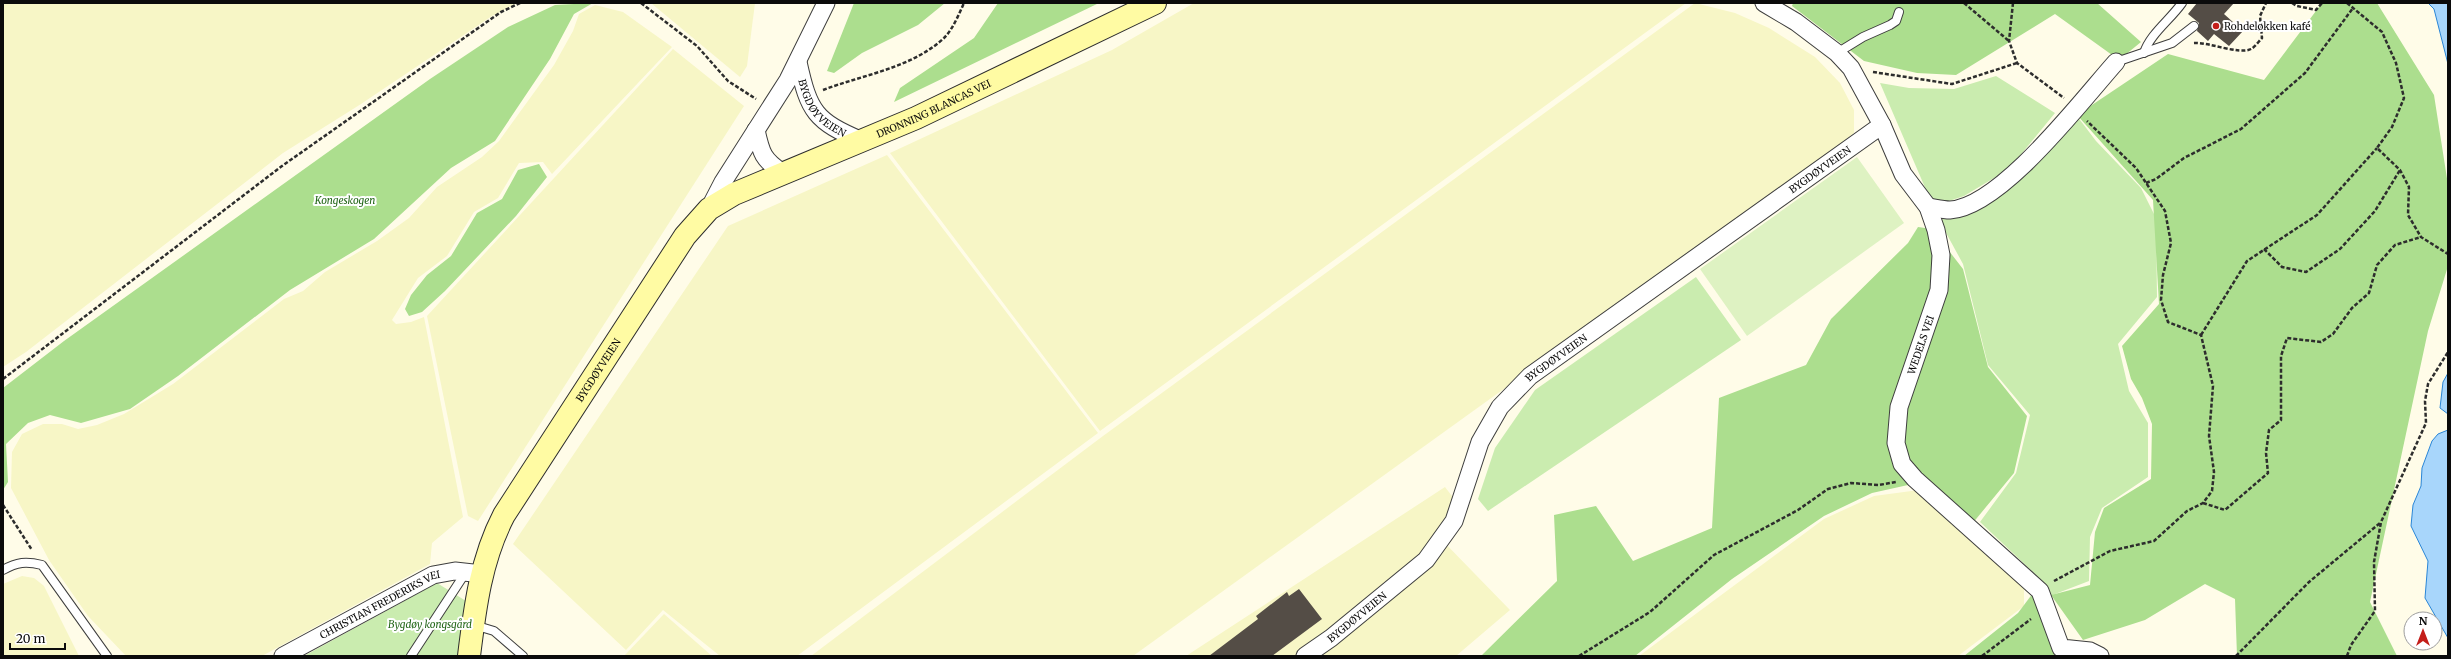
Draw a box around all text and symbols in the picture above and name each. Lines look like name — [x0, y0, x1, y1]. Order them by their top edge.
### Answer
place label: Rohdeløkken kafé — [2224, 20, 2311, 33]
marker: Rohdeløkken kafé — [2211, 21, 2221, 31]
street label: DRONNING BLANCAS VEI — [874, 76, 993, 140]
street label: BYGDØYVEIEN — [796, 77, 849, 140]
street label: BYGDØYVEIEN — [1786, 143, 1853, 196]
park label: Kongeskogen — [314, 194, 375, 207]
street label: WEDELS VEI — [1905, 314, 1937, 377]
street label: BYGDØYVEIEN — [1522, 331, 1590, 384]
street label: BYGDØYVEIEN — [573, 336, 624, 404]
street label: CHRISTIAN FREDERIKS VEI — [317, 567, 441, 642]
street label: BYGDØYVEIEN — [1324, 588, 1389, 645]
north arrow — [2403, 611, 2443, 651]
text: N — [2419, 614, 2428, 628]
park label: Bygdøy kongsgård — [388, 618, 472, 631]
scale bar — [10, 625, 65, 651]
text: 20 m — [16, 631, 45, 646]

